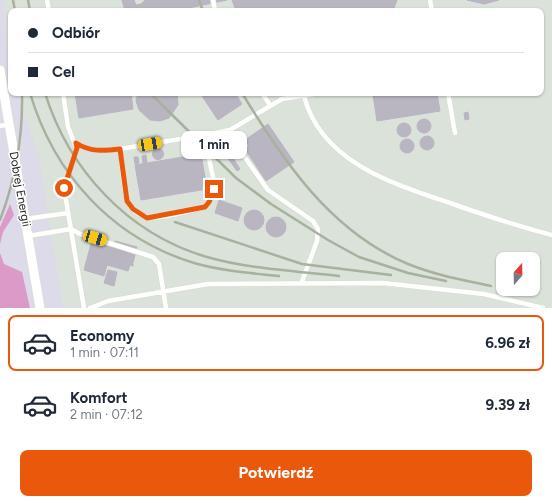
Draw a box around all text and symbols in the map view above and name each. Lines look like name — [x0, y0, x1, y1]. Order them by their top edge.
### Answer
text: Odbiór — [52, 24, 100, 42]
text: Cel — [52, 63, 75, 81]
callout: 1 min — [181, 131, 247, 159]
car — [137, 136, 163, 152]
text: 1 min — [199, 137, 229, 152]
street label: Dobrej Energii — [7, 150, 33, 228]
route start — [55, 179, 73, 197]
route end — [205, 180, 223, 198]
car — [82, 229, 108, 247]
north arrow — [496, 252, 540, 296]
map controls — [496, 252, 540, 296]
icon: car — [22, 325, 58, 361]
text: Economy — [70, 327, 135, 345]
text: 6.96 zł — [485, 334, 530, 352]
text: 1 min · 07:11 — [70, 345, 139, 360]
icon: car — [22, 387, 58, 423]
text: Komfort — [70, 389, 127, 407]
text: 9.39 zł — [486, 396, 530, 414]
text: 2 min · 07:12 — [70, 407, 143, 422]
button: Potwierdź — [20, 450, 532, 496]

